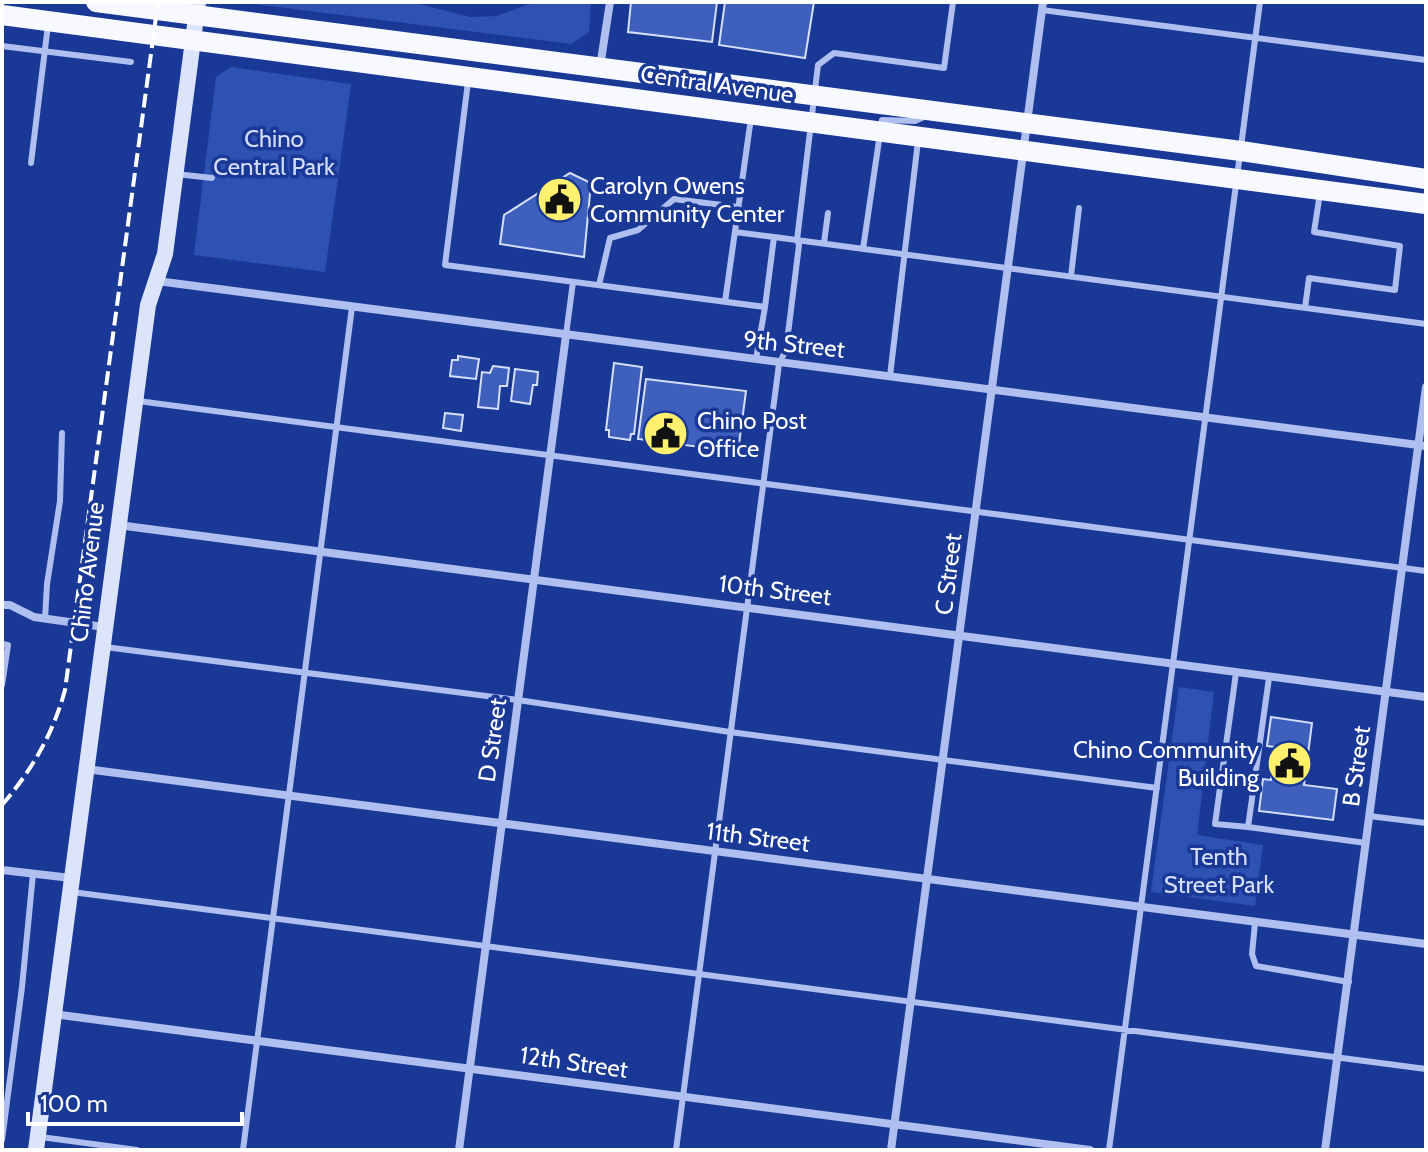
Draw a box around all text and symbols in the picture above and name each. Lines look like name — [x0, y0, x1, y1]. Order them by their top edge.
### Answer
street label: Central Avenue — [639, 59, 795, 109]
park label: Chino Central Park — [213, 124, 335, 181]
place label: Carolyn Owens Community Center — [590, 171, 785, 228]
public building icon: Carolyn Owens Community Center — [535, 175, 583, 223]
street label: 9th Street — [742, 324, 846, 364]
place label: Chino Post Office — [697, 406, 807, 463]
public building icon: Chino Post Office — [642, 410, 690, 458]
street label: Chino Avenue — [64, 500, 110, 644]
street label: C Street — [929, 532, 967, 616]
street label: 10th Street — [717, 569, 833, 611]
street label: D Street — [472, 696, 512, 784]
street label: B Street — [1336, 724, 1376, 808]
place label: Chino Community Building — [1073, 735, 1260, 792]
public building icon: Chino Community Building — [1266, 739, 1314, 787]
street label: 11th Street — [705, 816, 811, 858]
park label: Tenth Street Park — [1164, 842, 1274, 899]
street label: 12th Street — [518, 1040, 630, 1084]
scale bar — [28, 1076, 242, 1126]
text: 100 m — [40, 1089, 108, 1118]

